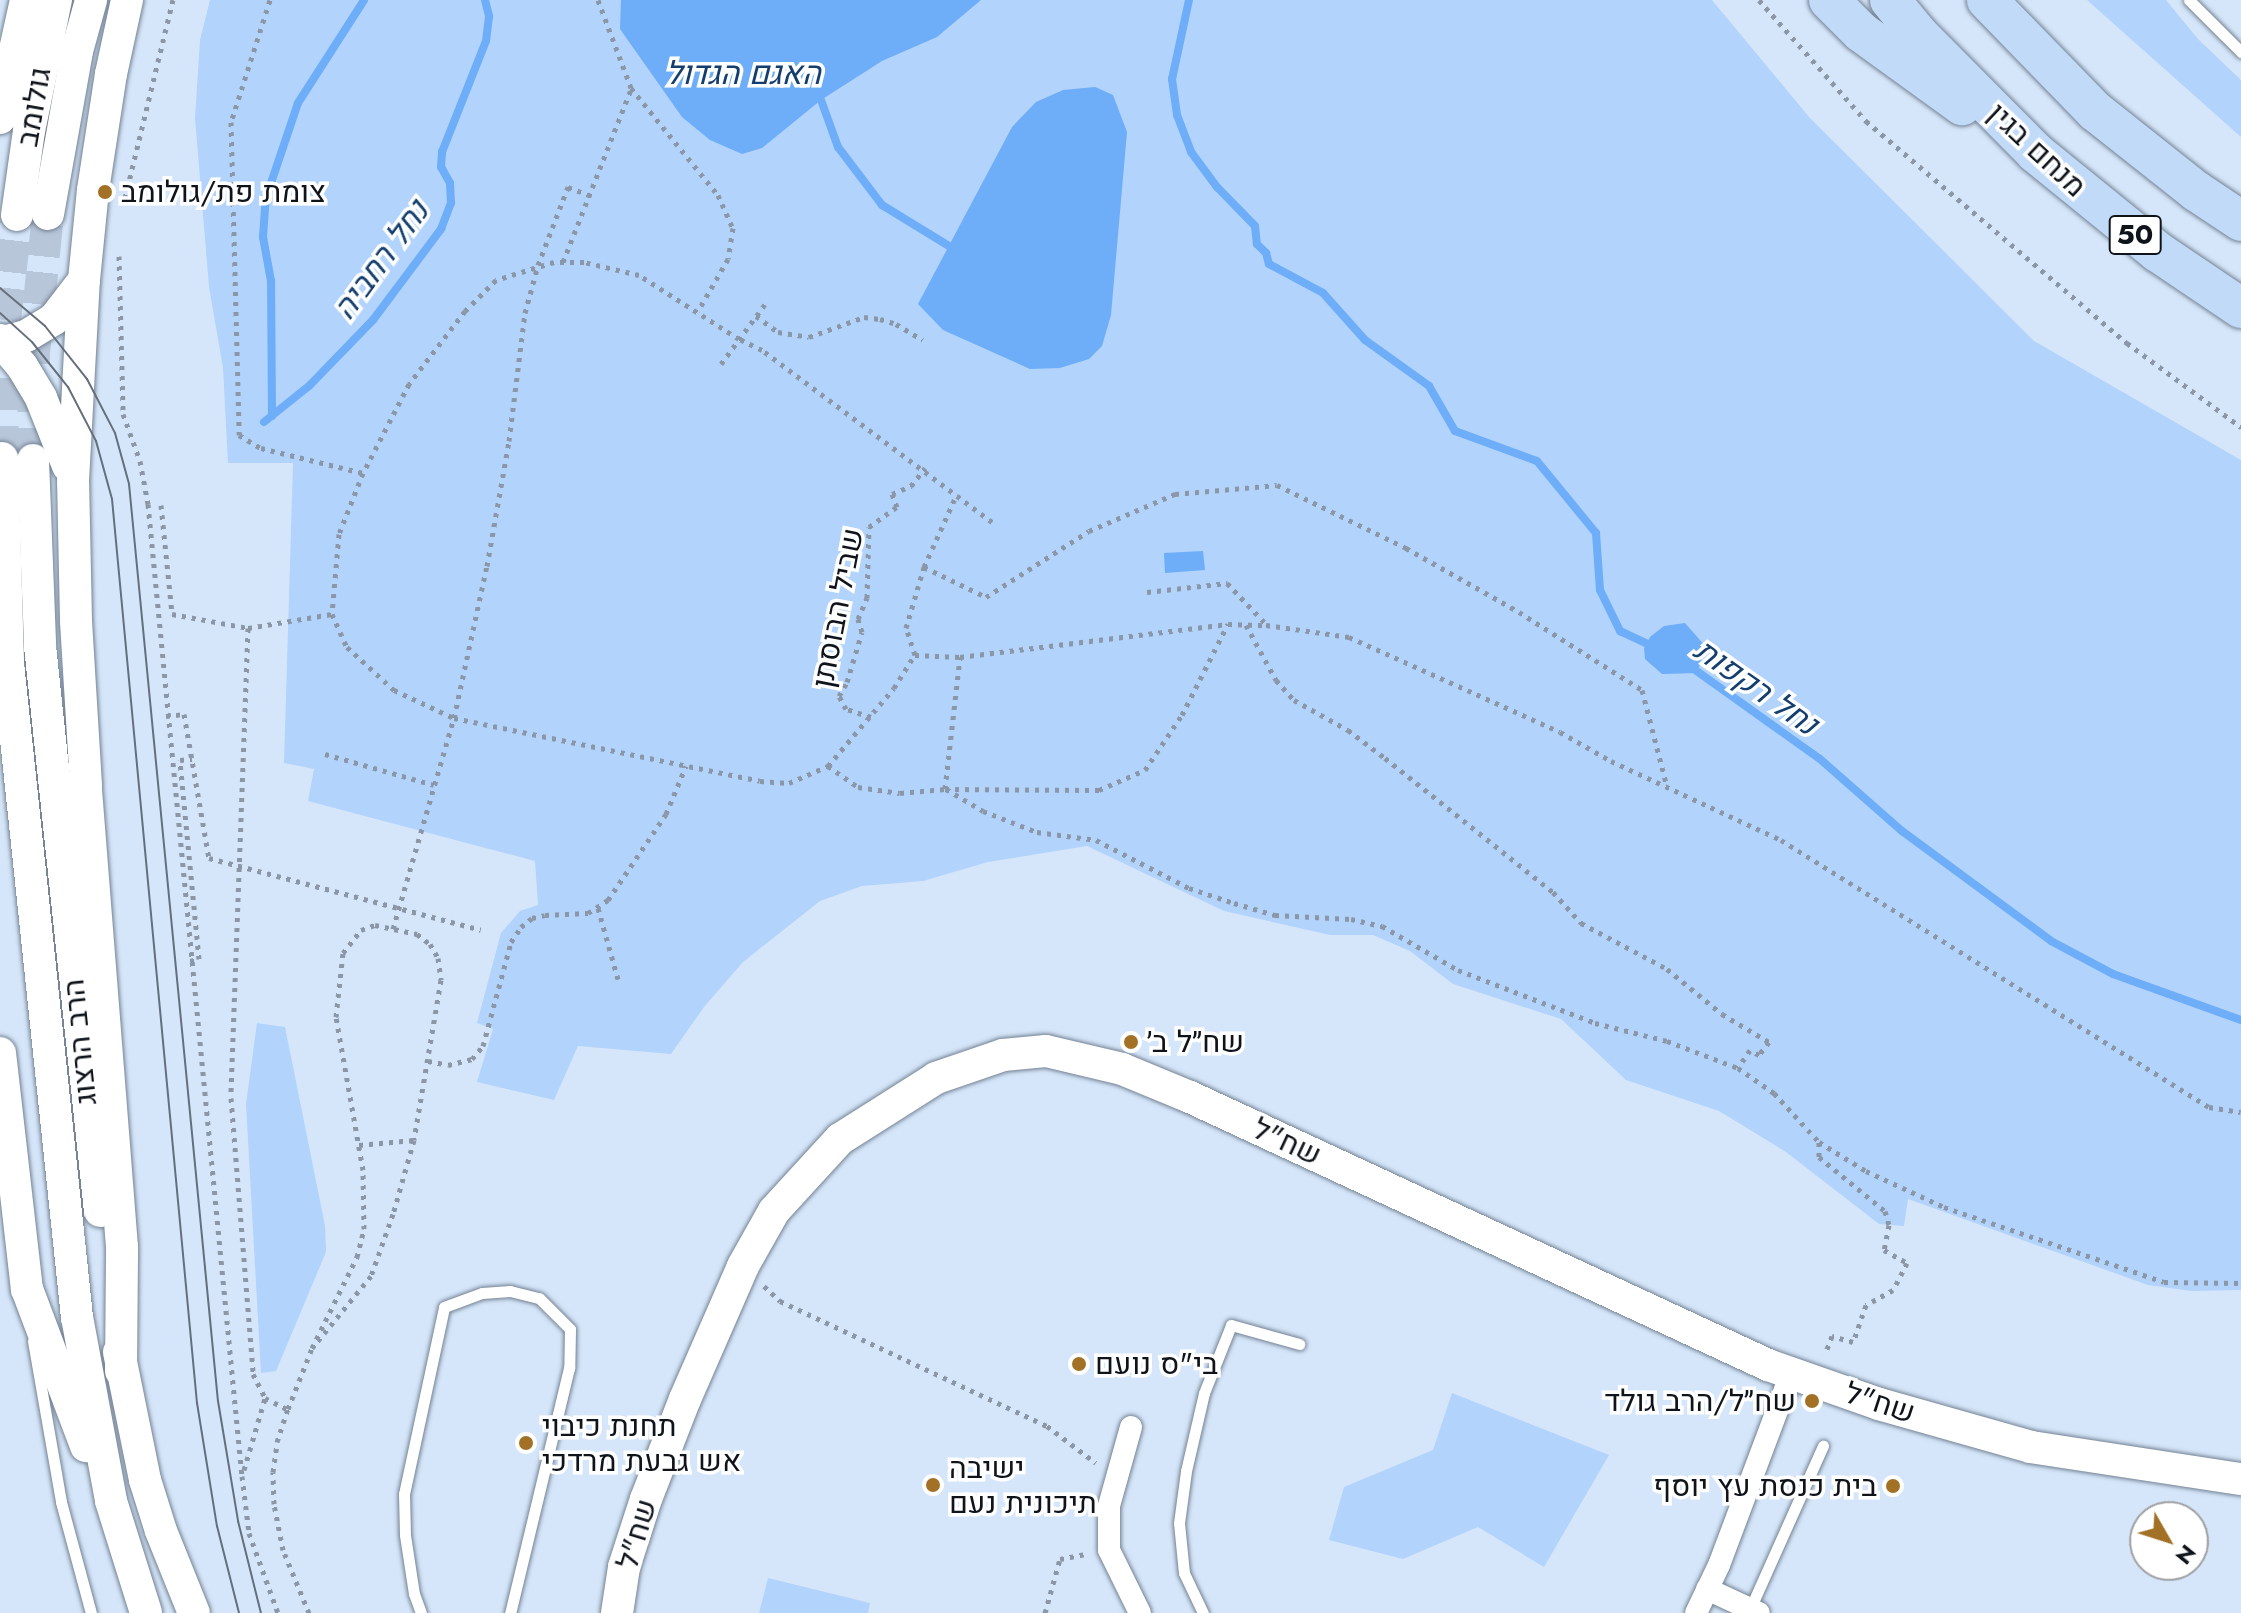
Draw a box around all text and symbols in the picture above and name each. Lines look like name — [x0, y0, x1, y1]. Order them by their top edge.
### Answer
water label: האגם הגדול — [665, 54, 821, 92]
street label: גולומב — [9, 65, 59, 149]
street label: מנחם בגין — [1980, 95, 2094, 205]
place label: צומת פת/גולומב — [121, 174, 326, 210]
marker: צומת פת/גולומב — [96, 183, 114, 201]
water label: נחל רחביה — [325, 193, 437, 327]
road number: 50 — [2107, 211, 2163, 259]
street label: שביל הבוסתן — [805, 525, 871, 691]
water label: נחל רקפות — [1687, 631, 1825, 743]
street label: הרב הרצוג — [55, 977, 105, 1107]
place label: שח״ל ב׳ — [1147, 1024, 1244, 1060]
marker: שח״ל ב׳ — [1122, 1033, 1140, 1051]
street label: שח"ל — [1247, 1111, 1327, 1173]
place label: בי"ס נועם — [1095, 1346, 1218, 1382]
marker: בי"ס נועם — [1070, 1355, 1088, 1373]
street label: שח"ל — [1840, 1375, 1920, 1431]
place label: שח״ל/הרב גולד — [1605, 1383, 1796, 1419]
marker: שח״ל/הרב גולד — [1803, 1392, 1821, 1410]
place label: תחנת כיבוי אש גבעת מרדכי — [542, 1408, 741, 1478]
marker: תחנת כיבוי אש גבעת מרדכי — [517, 1434, 535, 1452]
place label: ישיבה תיכונית נעם — [949, 1450, 1097, 1520]
place label: בית כנסת עץ יוסף — [1653, 1468, 1877, 1504]
marker: ישיבה תיכונית נעם — [924, 1476, 942, 1494]
marker: בית כנסת עץ יוסף — [1884, 1477, 1902, 1495]
street label: שח"ל — [609, 1495, 665, 1573]
north arrow — [2129, 1501, 2209, 1581]
text: N — [2168, 1538, 2204, 1572]

